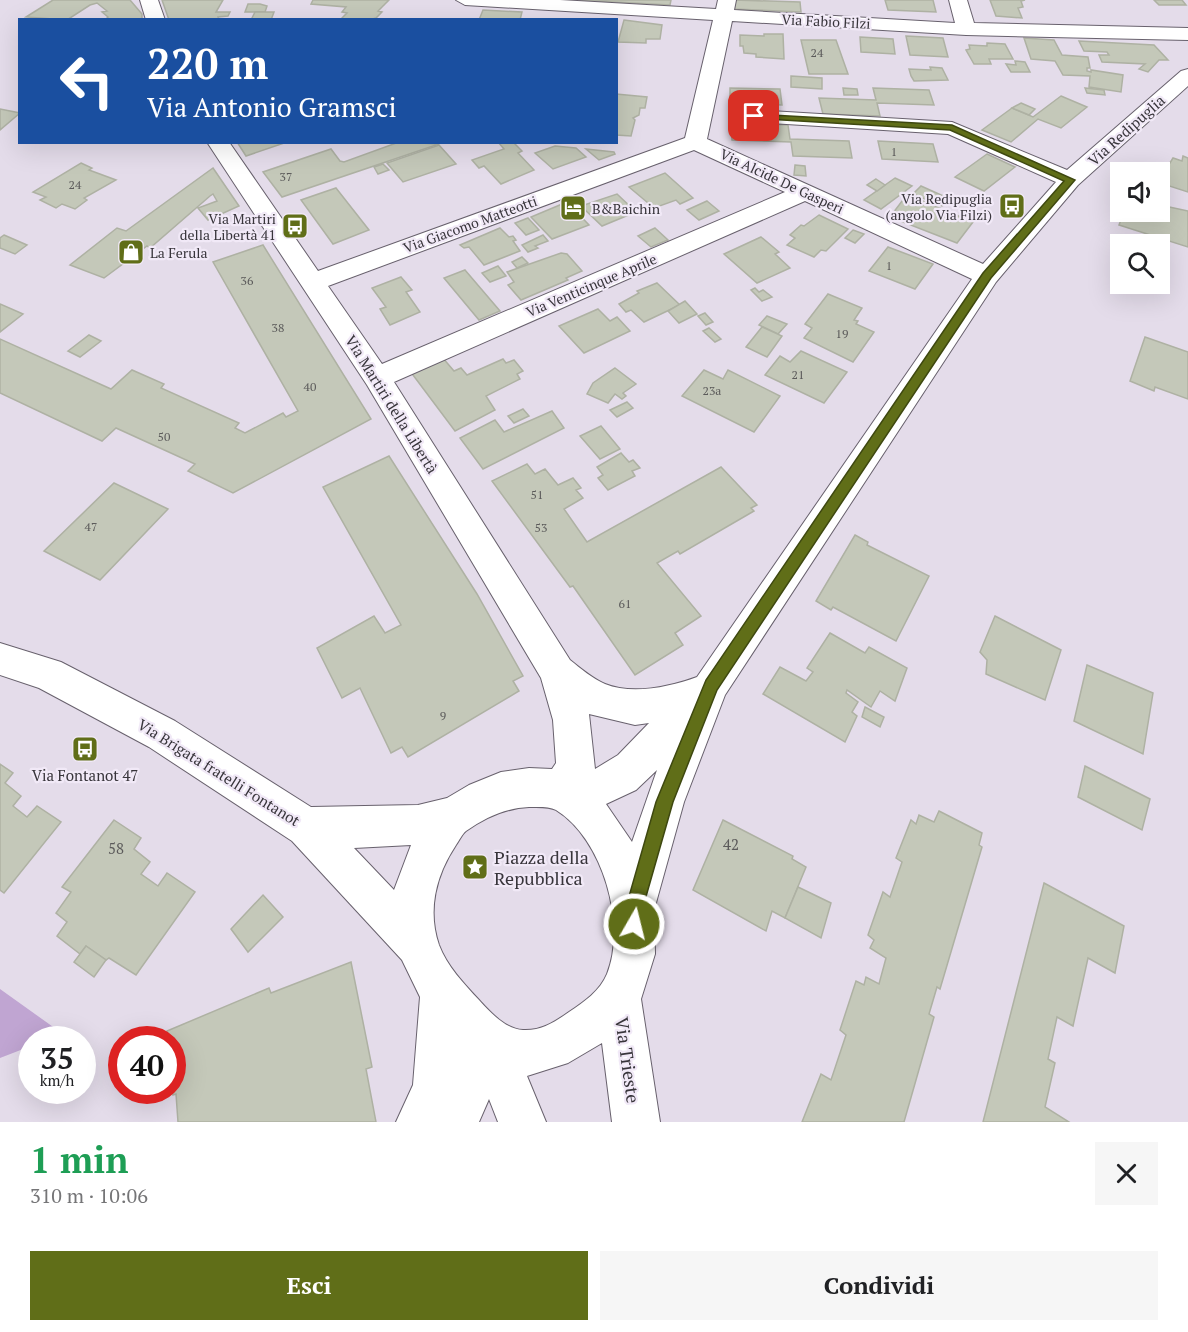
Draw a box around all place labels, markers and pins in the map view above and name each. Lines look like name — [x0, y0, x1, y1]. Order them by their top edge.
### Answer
pin — [728, 90, 779, 141]
place label: Via Redipuglia (angolo Via Filzi) — [886, 189, 992, 224]
bus stop icon: Via Redipuglia (angolo Via Filzi) — [997, 191, 1027, 221]
hotel icon: B&Baichin — [558, 193, 588, 223]
place label: B&Baichin — [592, 199, 661, 218]
place label: Via Martiri della Libertà 41 — [180, 209, 276, 244]
bus stop icon: Via Martiri della Libertà 41 — [280, 211, 310, 241]
shop icon: La Ferula — [116, 237, 146, 267]
place label: La Ferula — [150, 243, 208, 262]
bus stop icon: Via Fontanot 47 — [70, 734, 100, 764]
place label: Via Fontanot 47 — [32, 765, 138, 785]
place label: Piazza della Repubblica — [494, 845, 589, 890]
place icon: Piazza della Repubblica — [460, 852, 490, 882]

